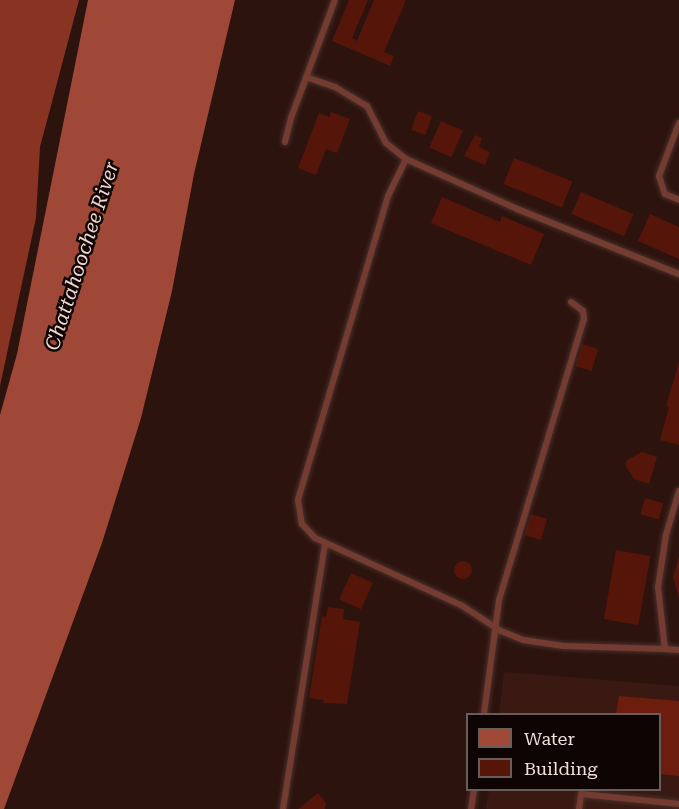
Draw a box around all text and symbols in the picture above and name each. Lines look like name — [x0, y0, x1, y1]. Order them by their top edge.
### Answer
water label: Chattahoochee River — [40, 159, 124, 353]
legend — [466, 713, 661, 791]
text: Water — [524, 728, 575, 749]
text: Building — [524, 758, 598, 779]

